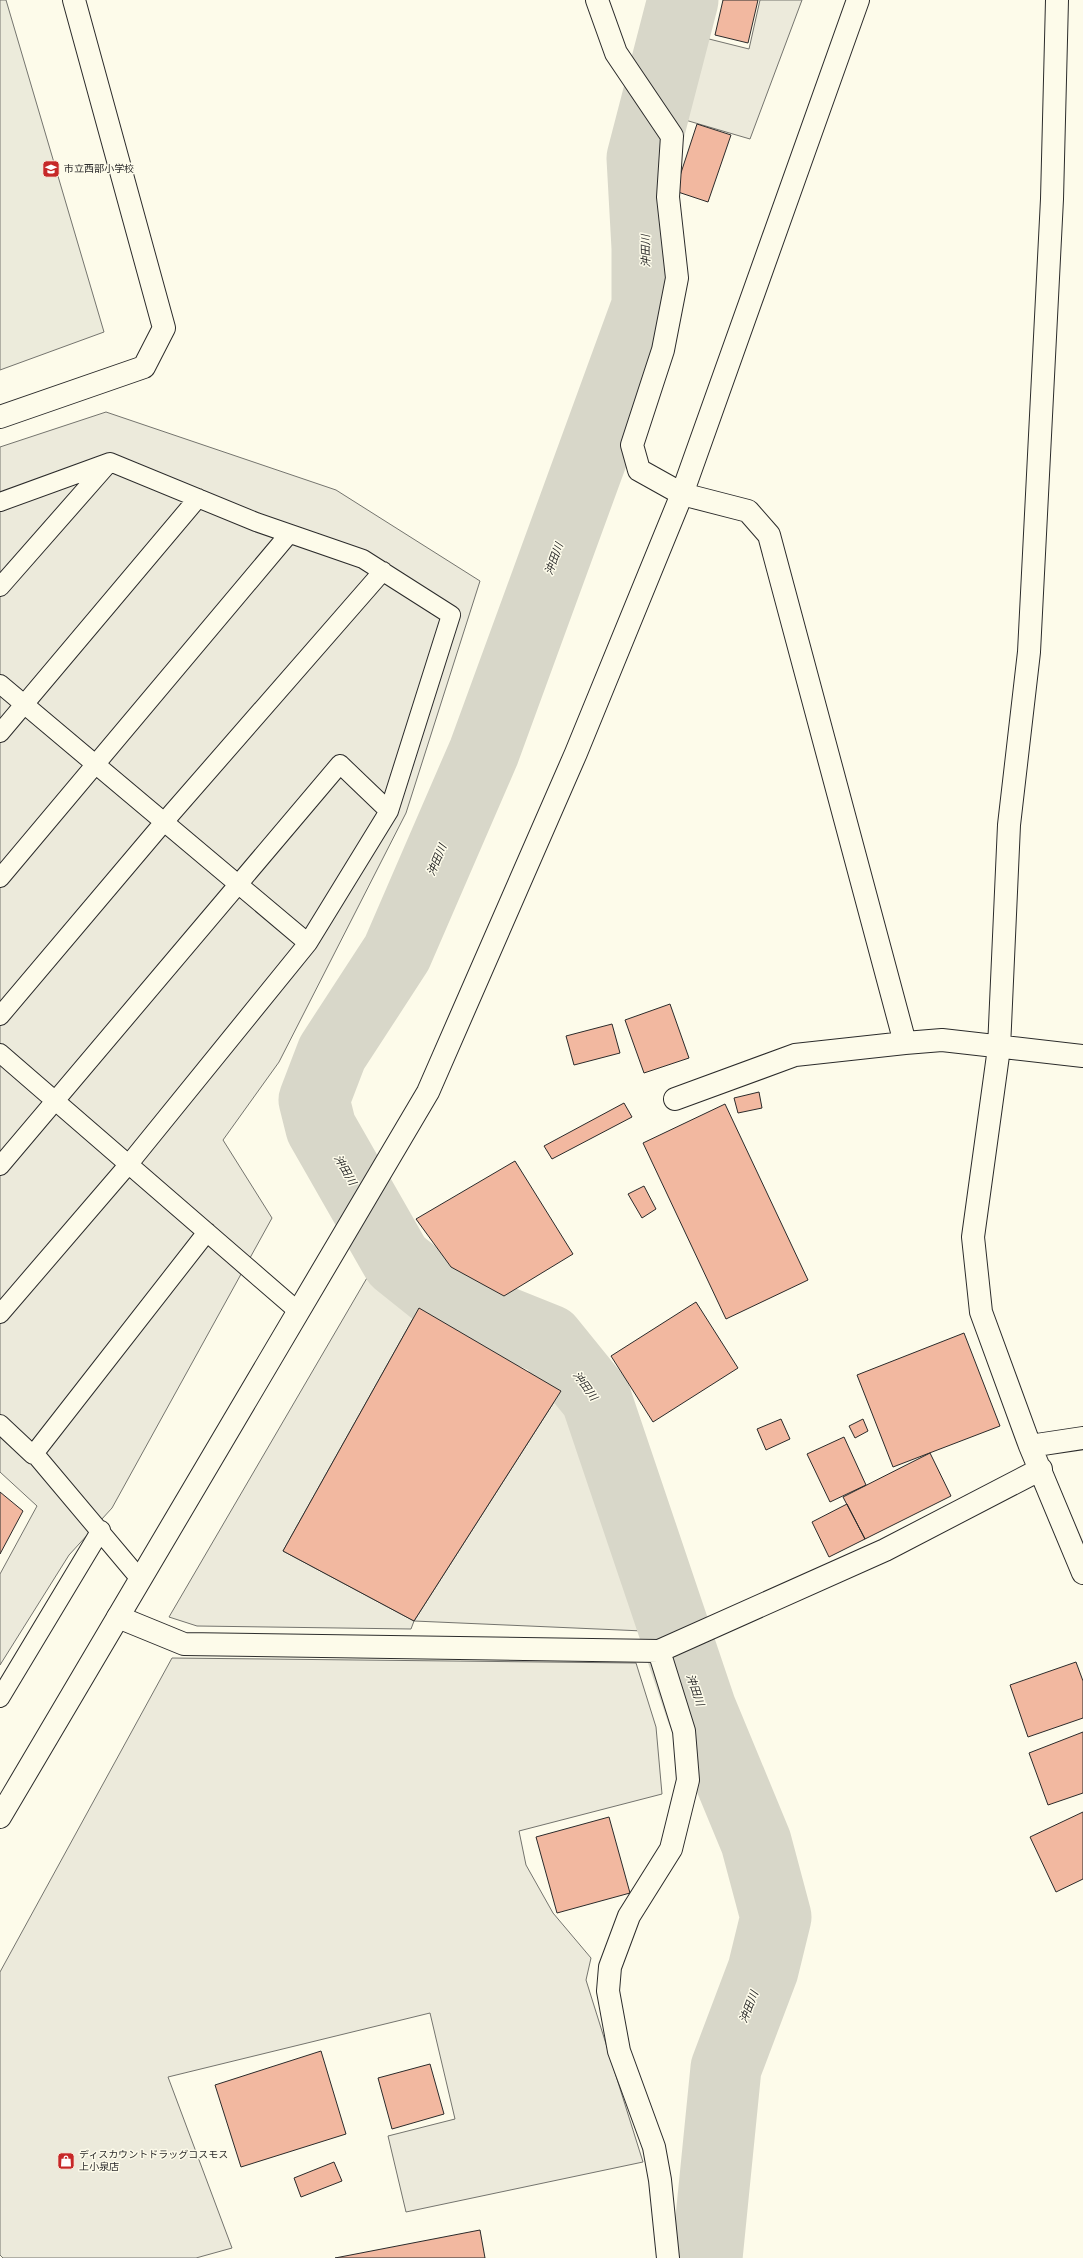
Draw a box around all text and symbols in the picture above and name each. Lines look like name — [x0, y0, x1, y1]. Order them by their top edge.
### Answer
school or university icon: 市立西部小学校 — [41, 159, 61, 179]
place label: 市立西部小学校 — [64, 163, 134, 175]
water label: 沖田川 — [639, 233, 653, 268]
water label: 沖田川 — [542, 540, 566, 577]
water label: 沖田川 — [425, 841, 450, 878]
water label: 沖田川 — [331, 1152, 359, 1188]
water label: 沖田川 — [570, 1369, 601, 1404]
water label: 沖田川 — [683, 1672, 707, 1709]
water label: 沖田川 — [737, 1988, 761, 2025]
place label: ディスカウントドラッグコスモス 上小泉店 — [79, 2149, 228, 2173]
shop icon: ディスカウントドラッグコスモス 上小泉店 — [56, 2151, 76, 2171]

